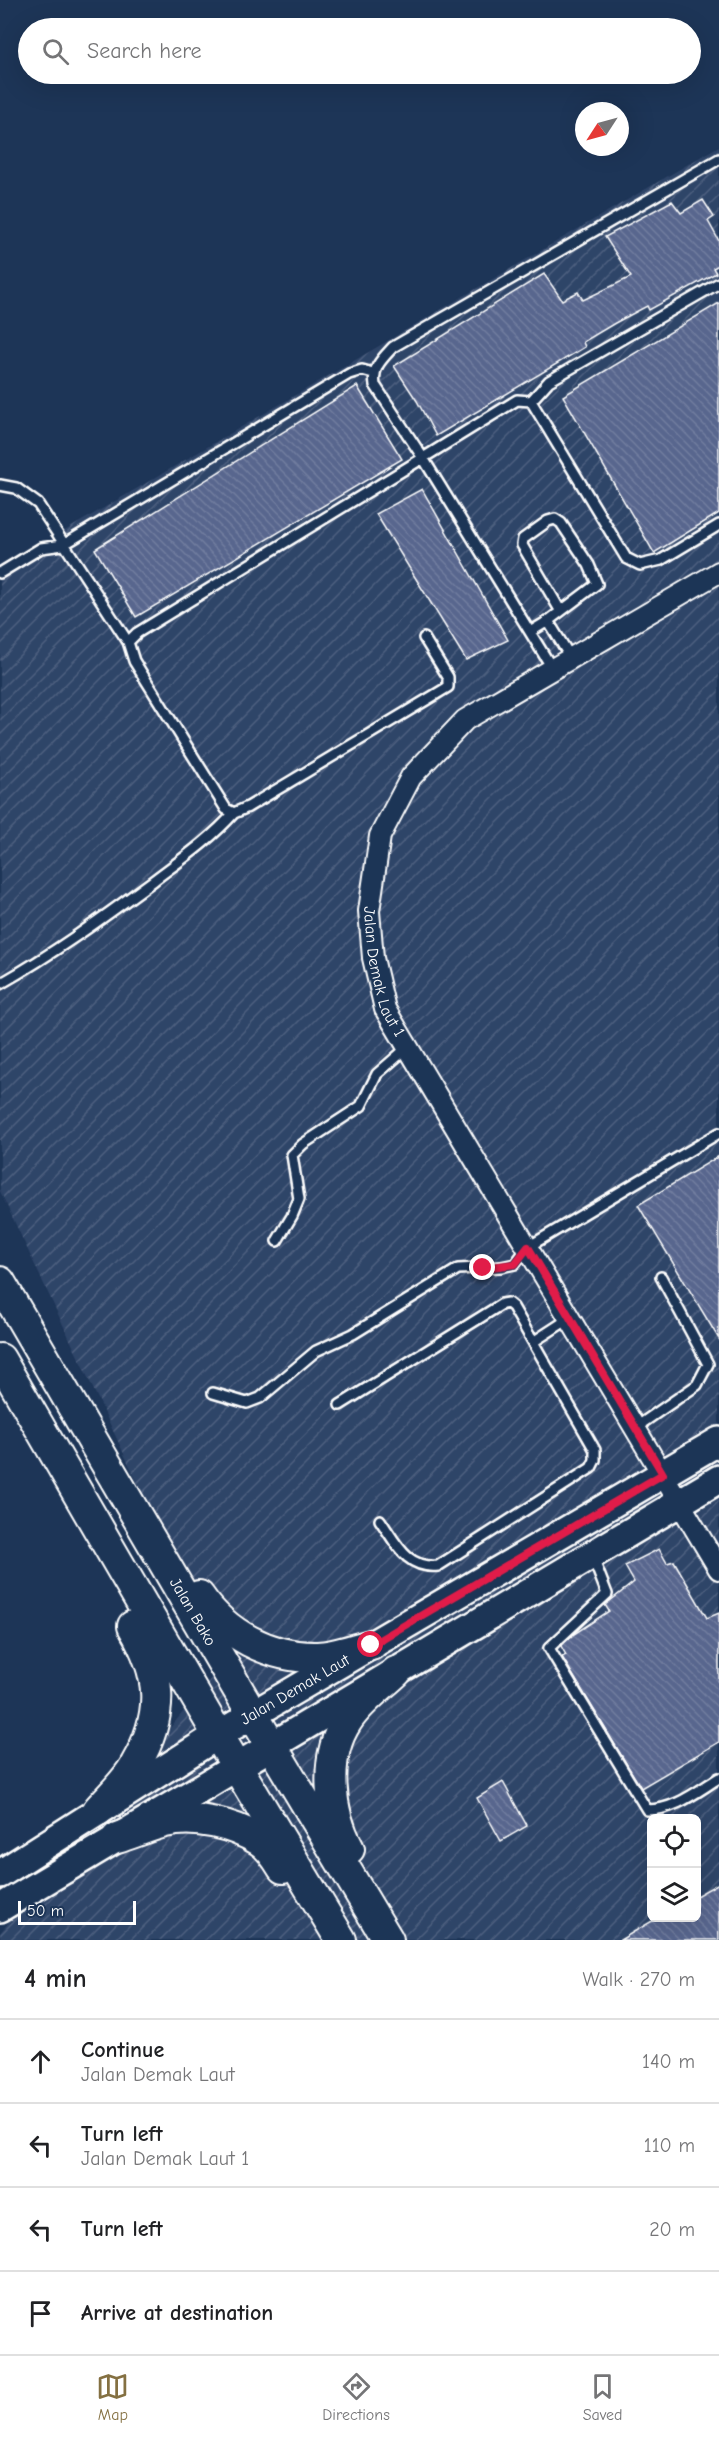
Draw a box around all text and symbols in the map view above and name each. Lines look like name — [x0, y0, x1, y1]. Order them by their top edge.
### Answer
search box — [18, 18, 701, 84]
icon: search — [39, 35, 72, 68]
text: Search here — [87, 38, 202, 64]
north arrow — [575, 102, 629, 156]
street label: Jalan Demak Laut 1 — [360, 905, 409, 1040]
route end — [469, 1254, 495, 1280]
street label: Jalan Bako — [166, 1575, 220, 1649]
route start — [357, 1631, 383, 1657]
street label: Jalan Demak Laut — [238, 1651, 353, 1729]
map controls — [647, 1814, 701, 1922]
button: locate — [647, 1814, 701, 1868]
button: layers — [647, 1868, 701, 1922]
scale bar — [18, 1898, 136, 1926]
text: 50 m — [27, 1902, 64, 1920]
text: 4 min — [24, 1964, 87, 1994]
text: Walk · 270 m — [582, 1968, 695, 1991]
text: Continue — [81, 2037, 164, 2063]
icon: ahead — [24, 2045, 57, 2078]
text: 140 m — [642, 2050, 695, 2073]
text: Jalan Demak Laut — [81, 2063, 235, 2086]
text: Turn left — [81, 2121, 163, 2147]
icon: left — [24, 2129, 57, 2162]
text: 110 m — [644, 2134, 695, 2157]
text: Jalan Demak Laut 1 — [81, 2147, 249, 2170]
icon: left — [24, 2213, 57, 2246]
text: Turn left — [81, 2216, 163, 2242]
text: 20 m — [649, 2218, 695, 2241]
icon: arrive — [24, 2297, 57, 2330]
text: Arrive at destination — [81, 2300, 273, 2326]
tab: Map — [96, 2370, 129, 2424]
tab: Directions — [322, 2370, 390, 2424]
tab: Saved — [583, 2370, 623, 2424]

